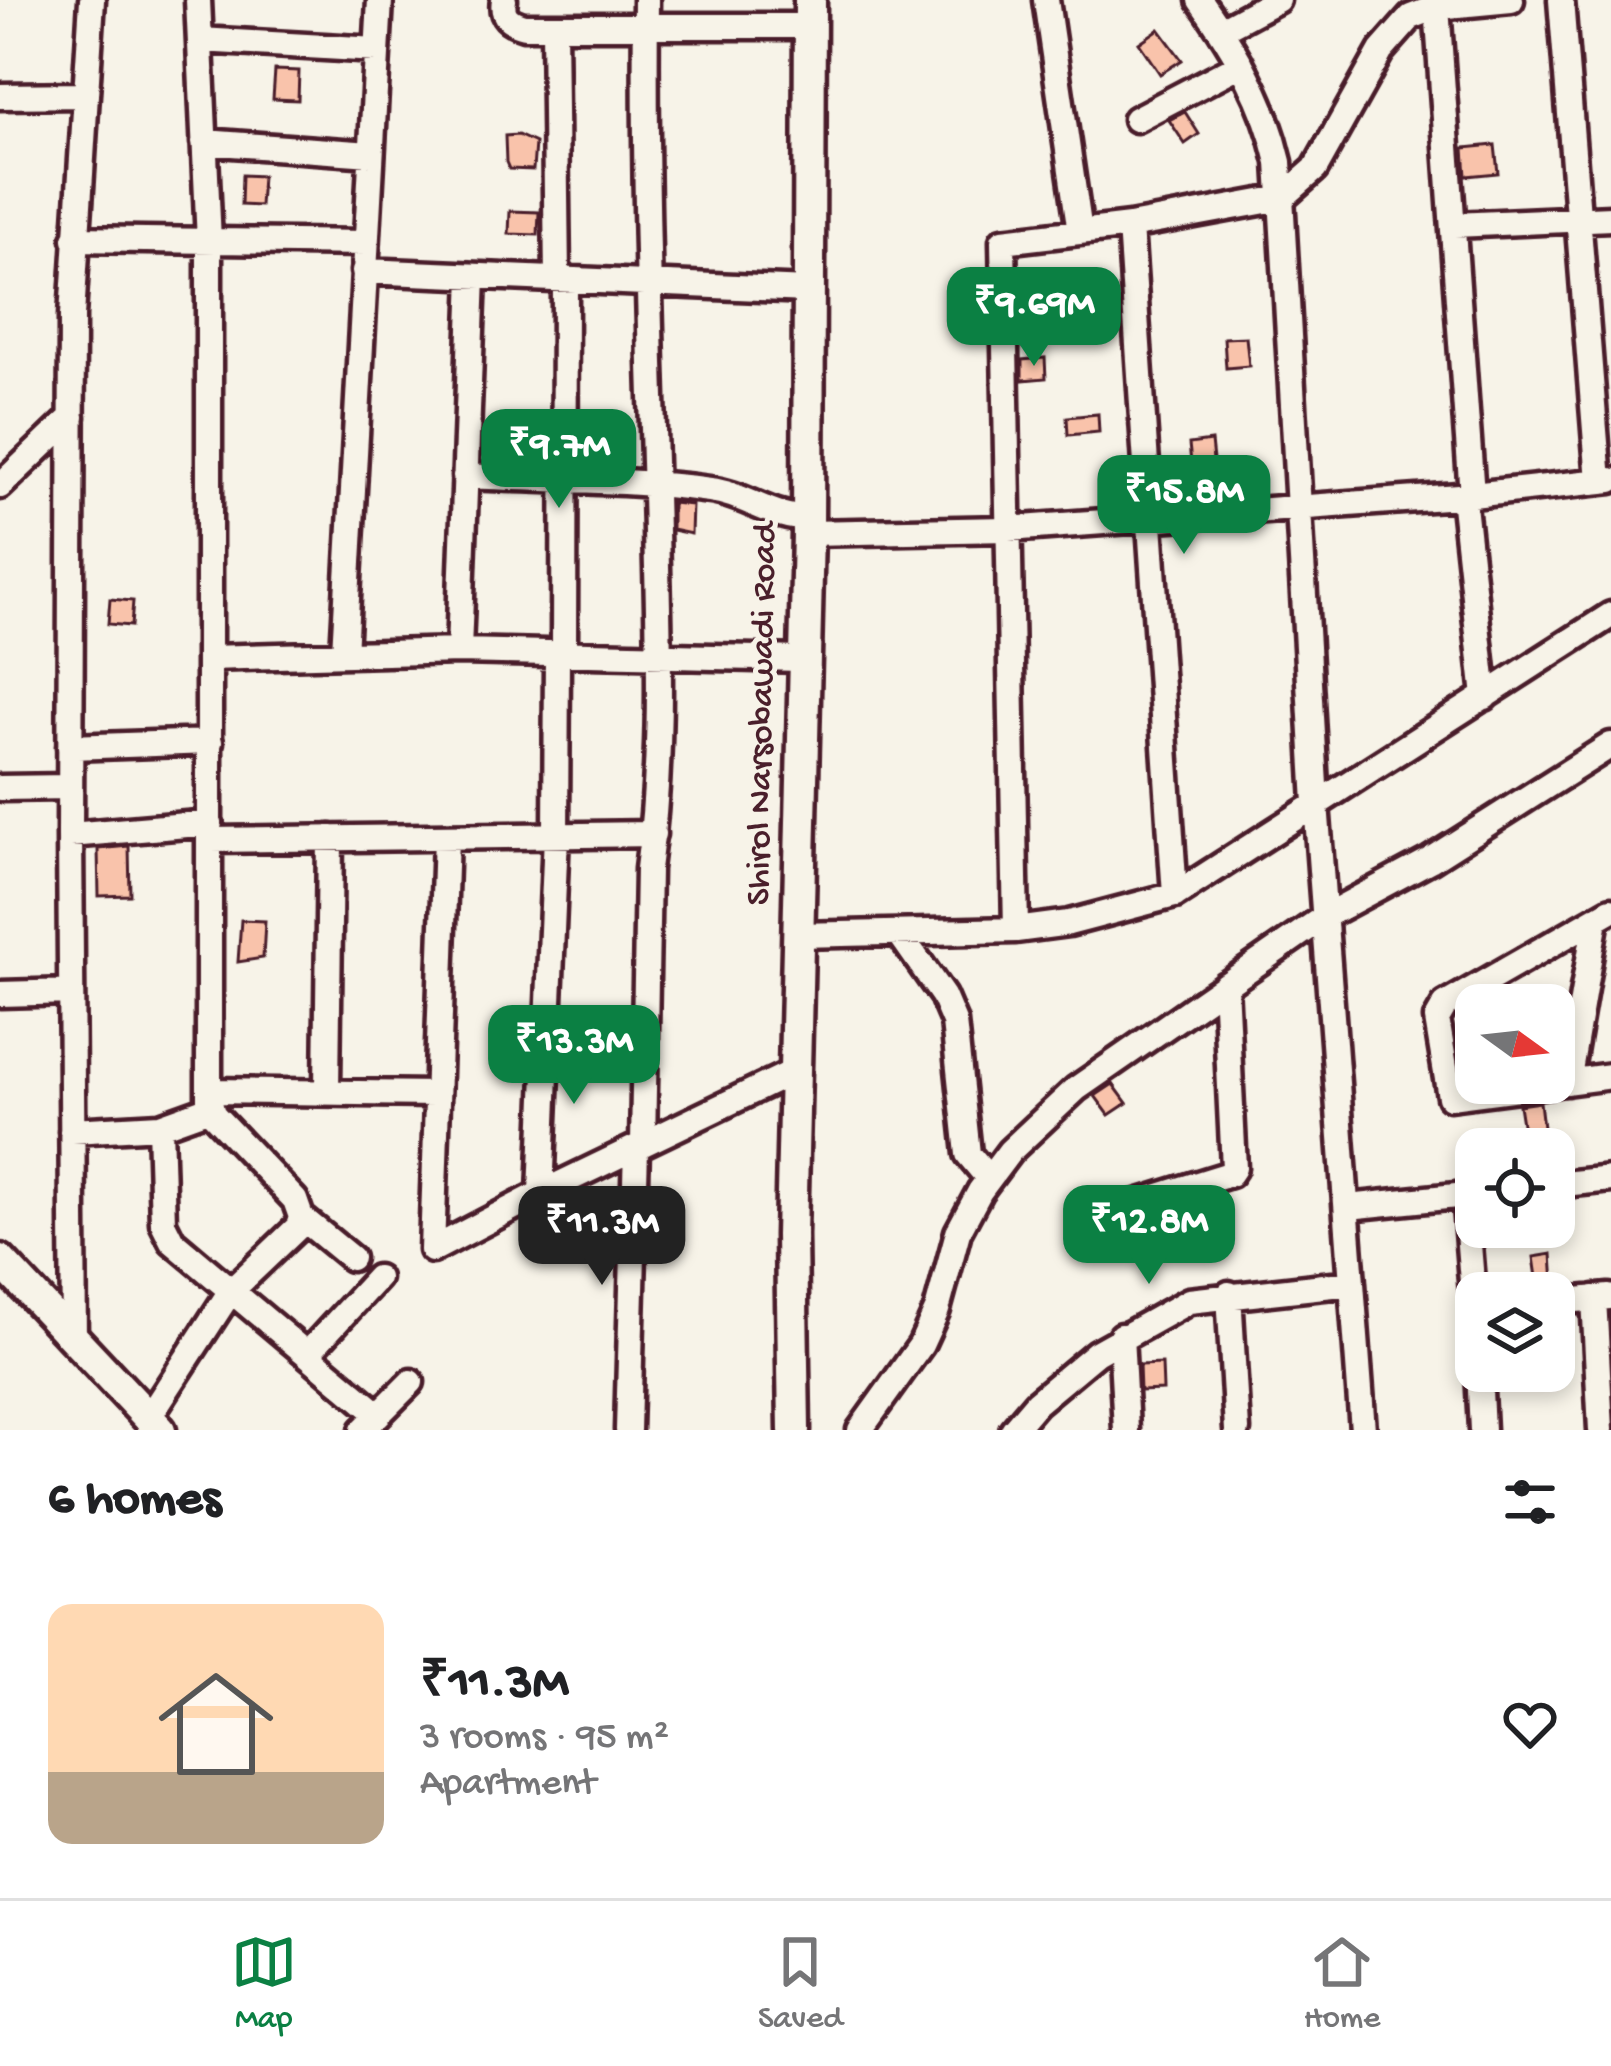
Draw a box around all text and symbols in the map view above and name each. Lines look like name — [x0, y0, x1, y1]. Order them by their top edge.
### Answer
pin: ₹9.69M — [936, 267, 1132, 369]
text: ₹9.69M — [974, 283, 1094, 329]
pin: ₹9.7M — [475, 409, 643, 511]
text: ₹9.7M — [508, 425, 610, 471]
pin: ₹15.8M — [1086, 455, 1282, 557]
text: ₹15.8M — [1124, 471, 1244, 517]
street label: Shirol Narsobawadi Road — [739, 519, 789, 906]
north arrow — [1455, 984, 1575, 1104]
map controls — [1455, 984, 1575, 1392]
pin: ₹13.3M — [476, 1005, 672, 1107]
text: ₹13.3M — [515, 1021, 633, 1067]
button: locate — [1455, 1128, 1575, 1248]
pin: ₹12.8M — [1051, 1185, 1247, 1287]
pin: ₹11.3M — [504, 1186, 700, 1288]
text: ₹12.8M — [1090, 1201, 1208, 1247]
text: ₹11.3M — [545, 1202, 659, 1248]
button: layers — [1455, 1272, 1575, 1392]
icon: filters — [1497, 1469, 1563, 1535]
text: 6 homes — [48, 1472, 221, 1532]
icon: home — [144, 1652, 288, 1796]
text: ₹11.3M — [420, 1656, 568, 1716]
icon: heart — [1497, 1691, 1563, 1757]
text: 3 rooms · 95 m² — [420, 1716, 669, 1762]
text: Apartment — [420, 1762, 596, 1808]
tab: Map — [231, 1929, 297, 2039]
tab: Saved — [758, 1929, 843, 2039]
tab: Home — [1304, 1929, 1380, 2039]

